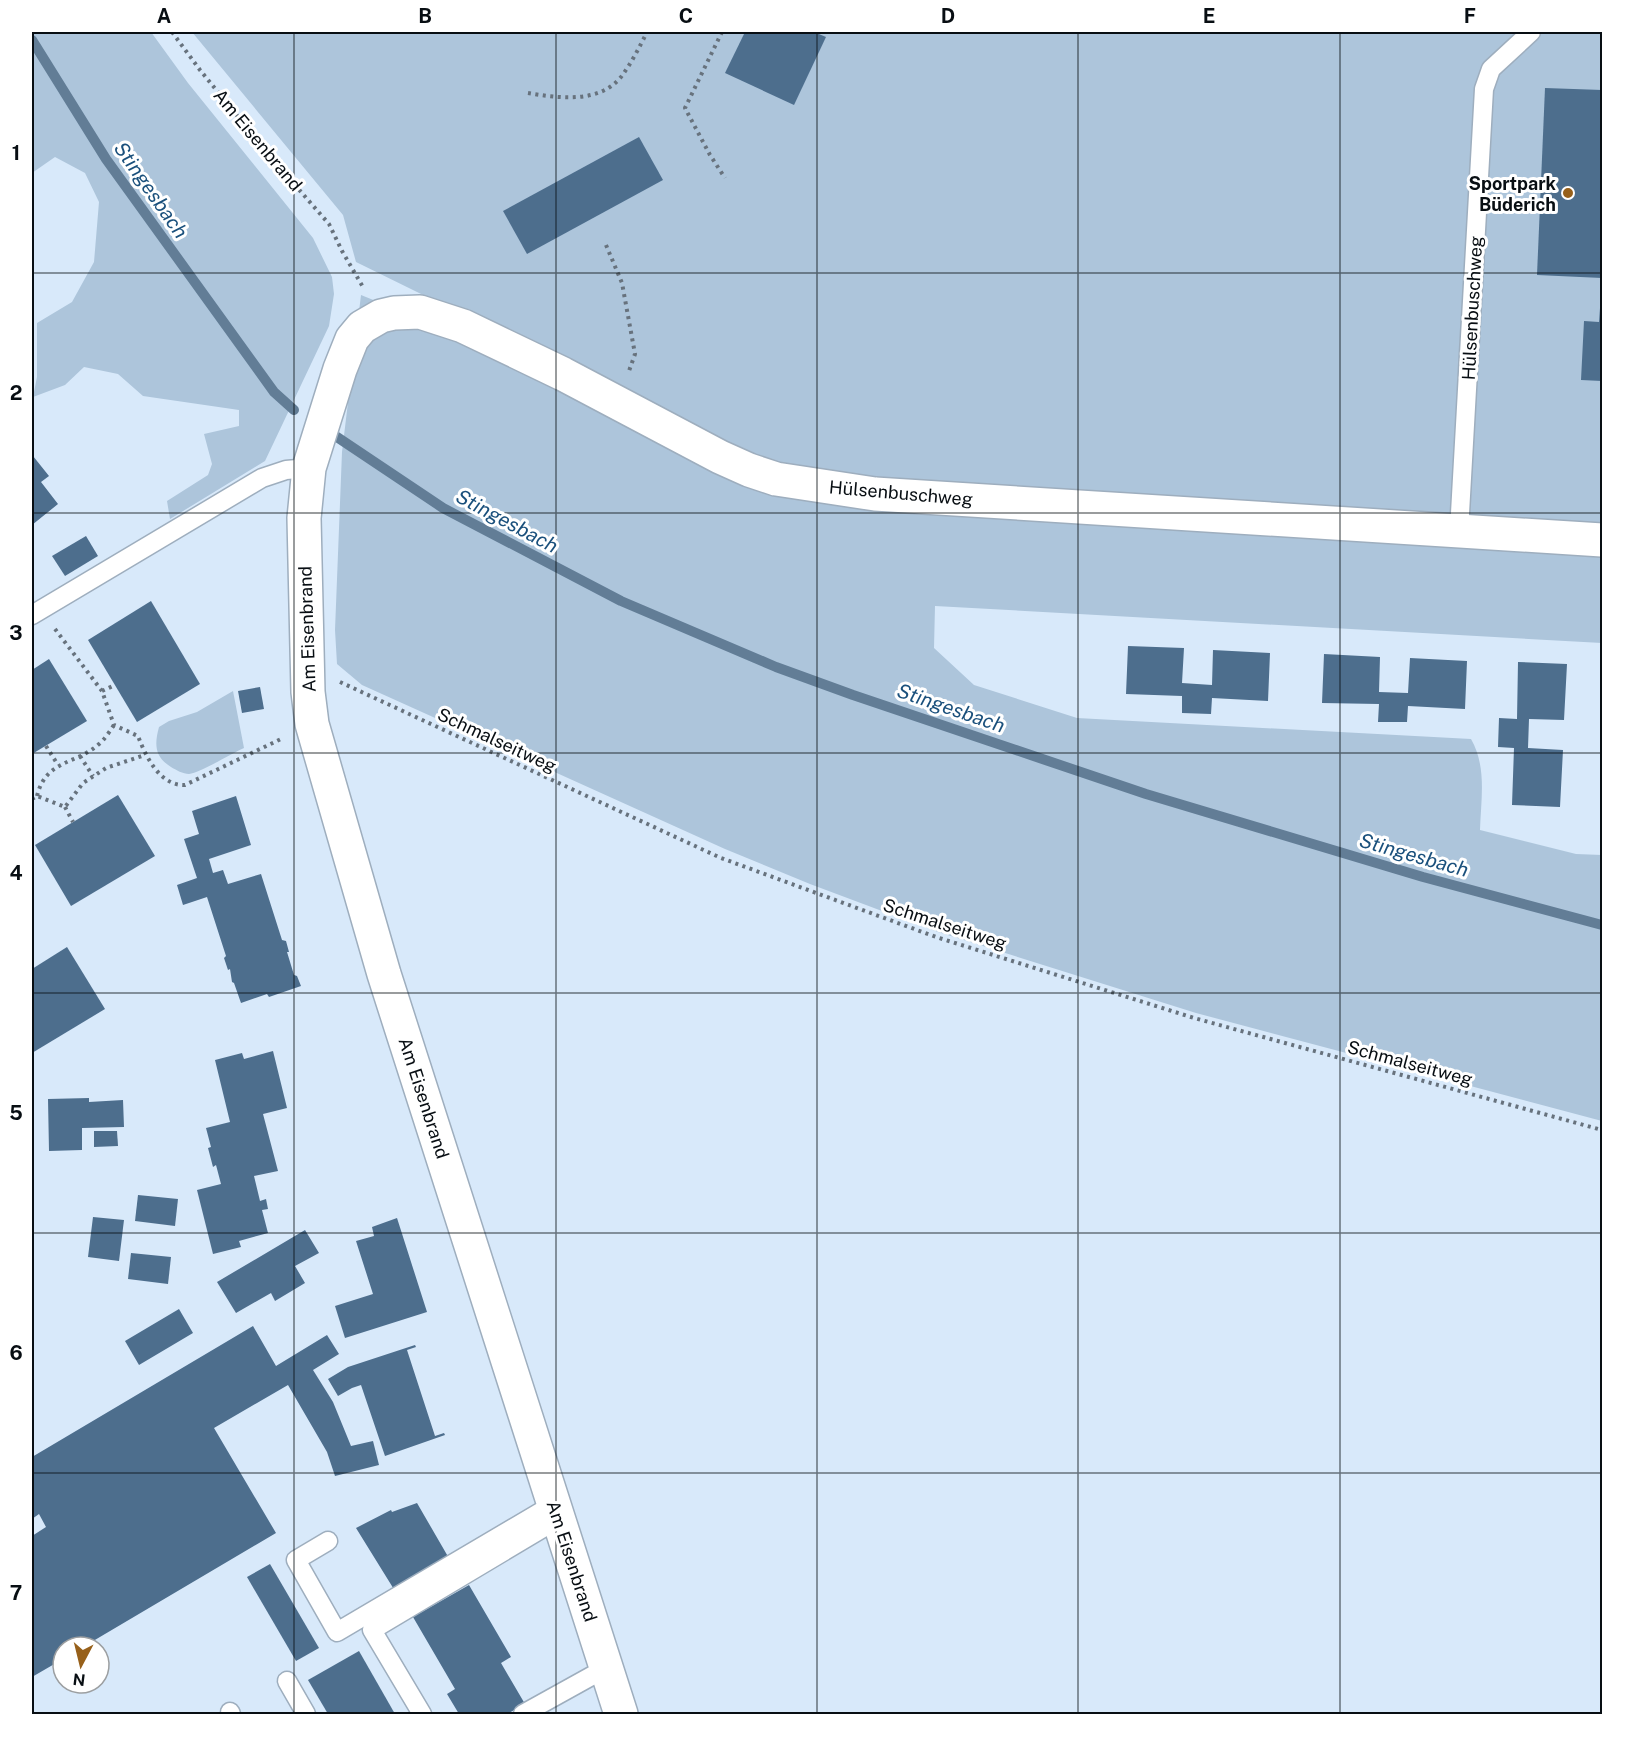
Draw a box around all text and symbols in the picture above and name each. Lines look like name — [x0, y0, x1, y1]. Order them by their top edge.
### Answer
text: A — [157, 4, 171, 28]
text: B — [418, 4, 432, 28]
text: C — [679, 4, 693, 28]
text: D — [941, 4, 955, 28]
text: E — [1203, 4, 1215, 28]
text: F — [1464, 4, 1476, 28]
street label: Am Eisenbrand — [209, 85, 307, 195]
water label: Stingesbach — [109, 137, 193, 243]
text: 1 — [12, 141, 20, 165]
place label: Sportpark Büderich — [1469, 173, 1557, 215]
marker: Sportpark Büderich — [1561, 186, 1575, 200]
street label: Hülsenbuschweg — [1458, 235, 1486, 381]
text: 2 — [10, 381, 22, 405]
street label: Hülsenbuschweg — [828, 476, 974, 510]
water label: Stingesbach — [452, 484, 562, 558]
street label: Am Eisenbrand — [294, 566, 320, 692]
text: 3 — [9, 621, 23, 645]
water label: Stingesbach — [894, 678, 1008, 738]
street label: Schmalseitweg — [434, 703, 560, 777]
water label: Stingesbach — [1357, 828, 1471, 882]
text: 4 — [9, 861, 23, 885]
street label: Schmalseitweg — [881, 894, 1009, 954]
street label: Am Eisenbrand — [394, 1035, 454, 1161]
street label: Schmalseitweg — [1345, 1036, 1475, 1090]
text: 5 — [9, 1101, 23, 1125]
text: 6 — [9, 1341, 23, 1365]
street label: Am Eisenbrand — [542, 1498, 602, 1624]
text: 7 — [10, 1581, 22, 1605]
north arrow — [51, 1635, 111, 1695]
text: N — [72, 1669, 87, 1690]

